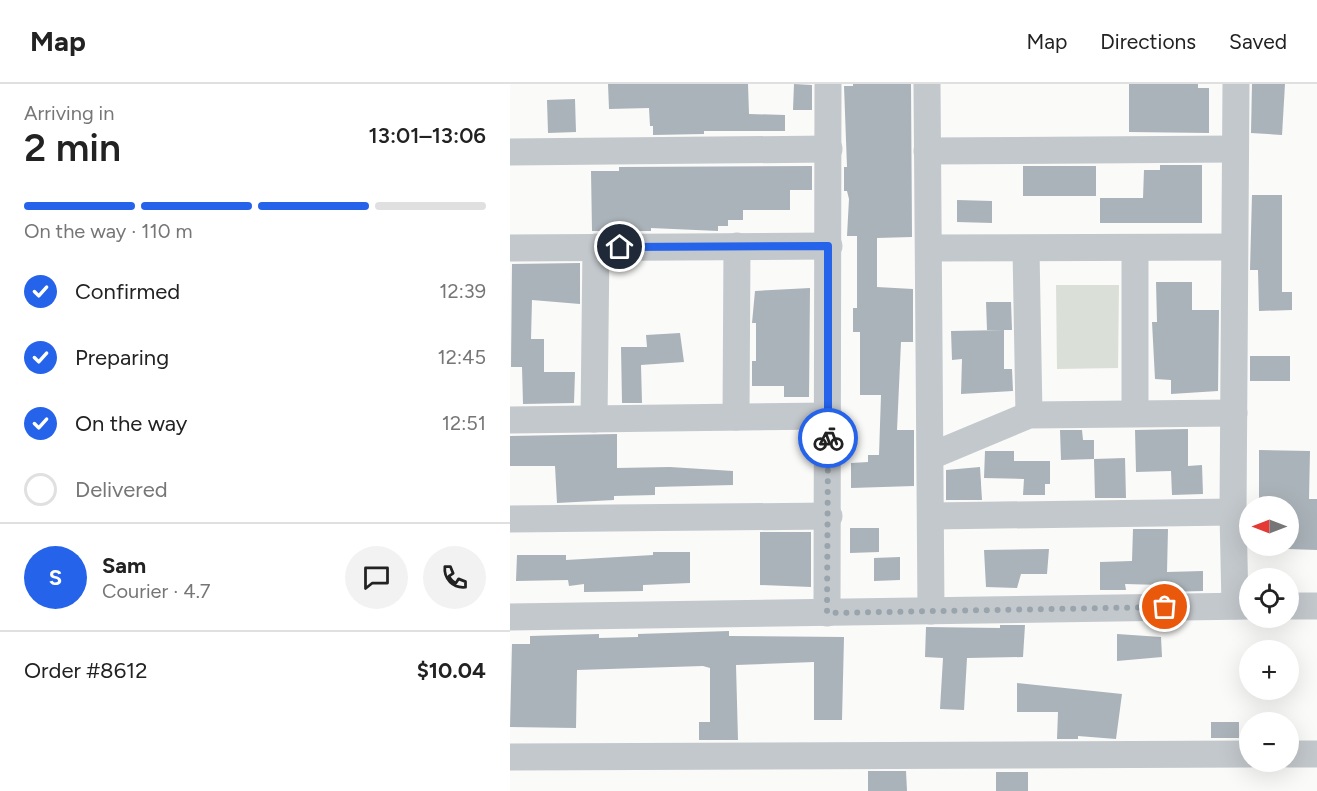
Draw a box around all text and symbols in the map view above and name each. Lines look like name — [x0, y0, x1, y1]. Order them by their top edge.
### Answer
text: Map — [30, 24, 86, 58]
text: Map — [1026, 29, 1067, 54]
text: Directions — [1100, 29, 1196, 54]
text: Saved — [1229, 29, 1287, 54]
text: Arriving in — [24, 101, 114, 125]
text: 13:01–13:06 — [369, 122, 486, 149]
text: 2 min — [24, 124, 121, 171]
text: On the way · 110 m — [24, 219, 192, 243]
pin — [594, 221, 645, 272]
icon: home — [603, 230, 636, 263]
icon: check — [24, 275, 57, 308]
text: Confirmed — [75, 278, 180, 305]
text: 12:39 — [439, 279, 486, 303]
icon: check — [24, 341, 57, 374]
text: Preparing — [75, 344, 169, 371]
text: 12:45 — [438, 345, 486, 369]
icon: check — [24, 407, 57, 440]
courier — [798, 408, 858, 468]
text: On the way — [75, 410, 187, 437]
text: 12:51 — [442, 411, 486, 435]
icon: bike — [812, 422, 845, 455]
text: Delivered — [75, 476, 168, 503]
north arrow — [1239, 496, 1299, 556]
map controls — [1239, 496, 1299, 772]
button: chat — [345, 546, 408, 609]
button: phone — [423, 546, 486, 609]
text: Sam — [102, 552, 146, 579]
text: S — [49, 564, 62, 591]
button: locate — [1239, 568, 1299, 628]
text: Courier · 4.7 — [102, 579, 211, 603]
pin — [1139, 581, 1190, 632]
icon: bag — [1148, 590, 1181, 623]
button: + — [1239, 640, 1299, 700]
text: Order #8612 — [24, 657, 147, 684]
text: $10.04 — [417, 657, 486, 684]
button: − — [1239, 712, 1299, 772]

